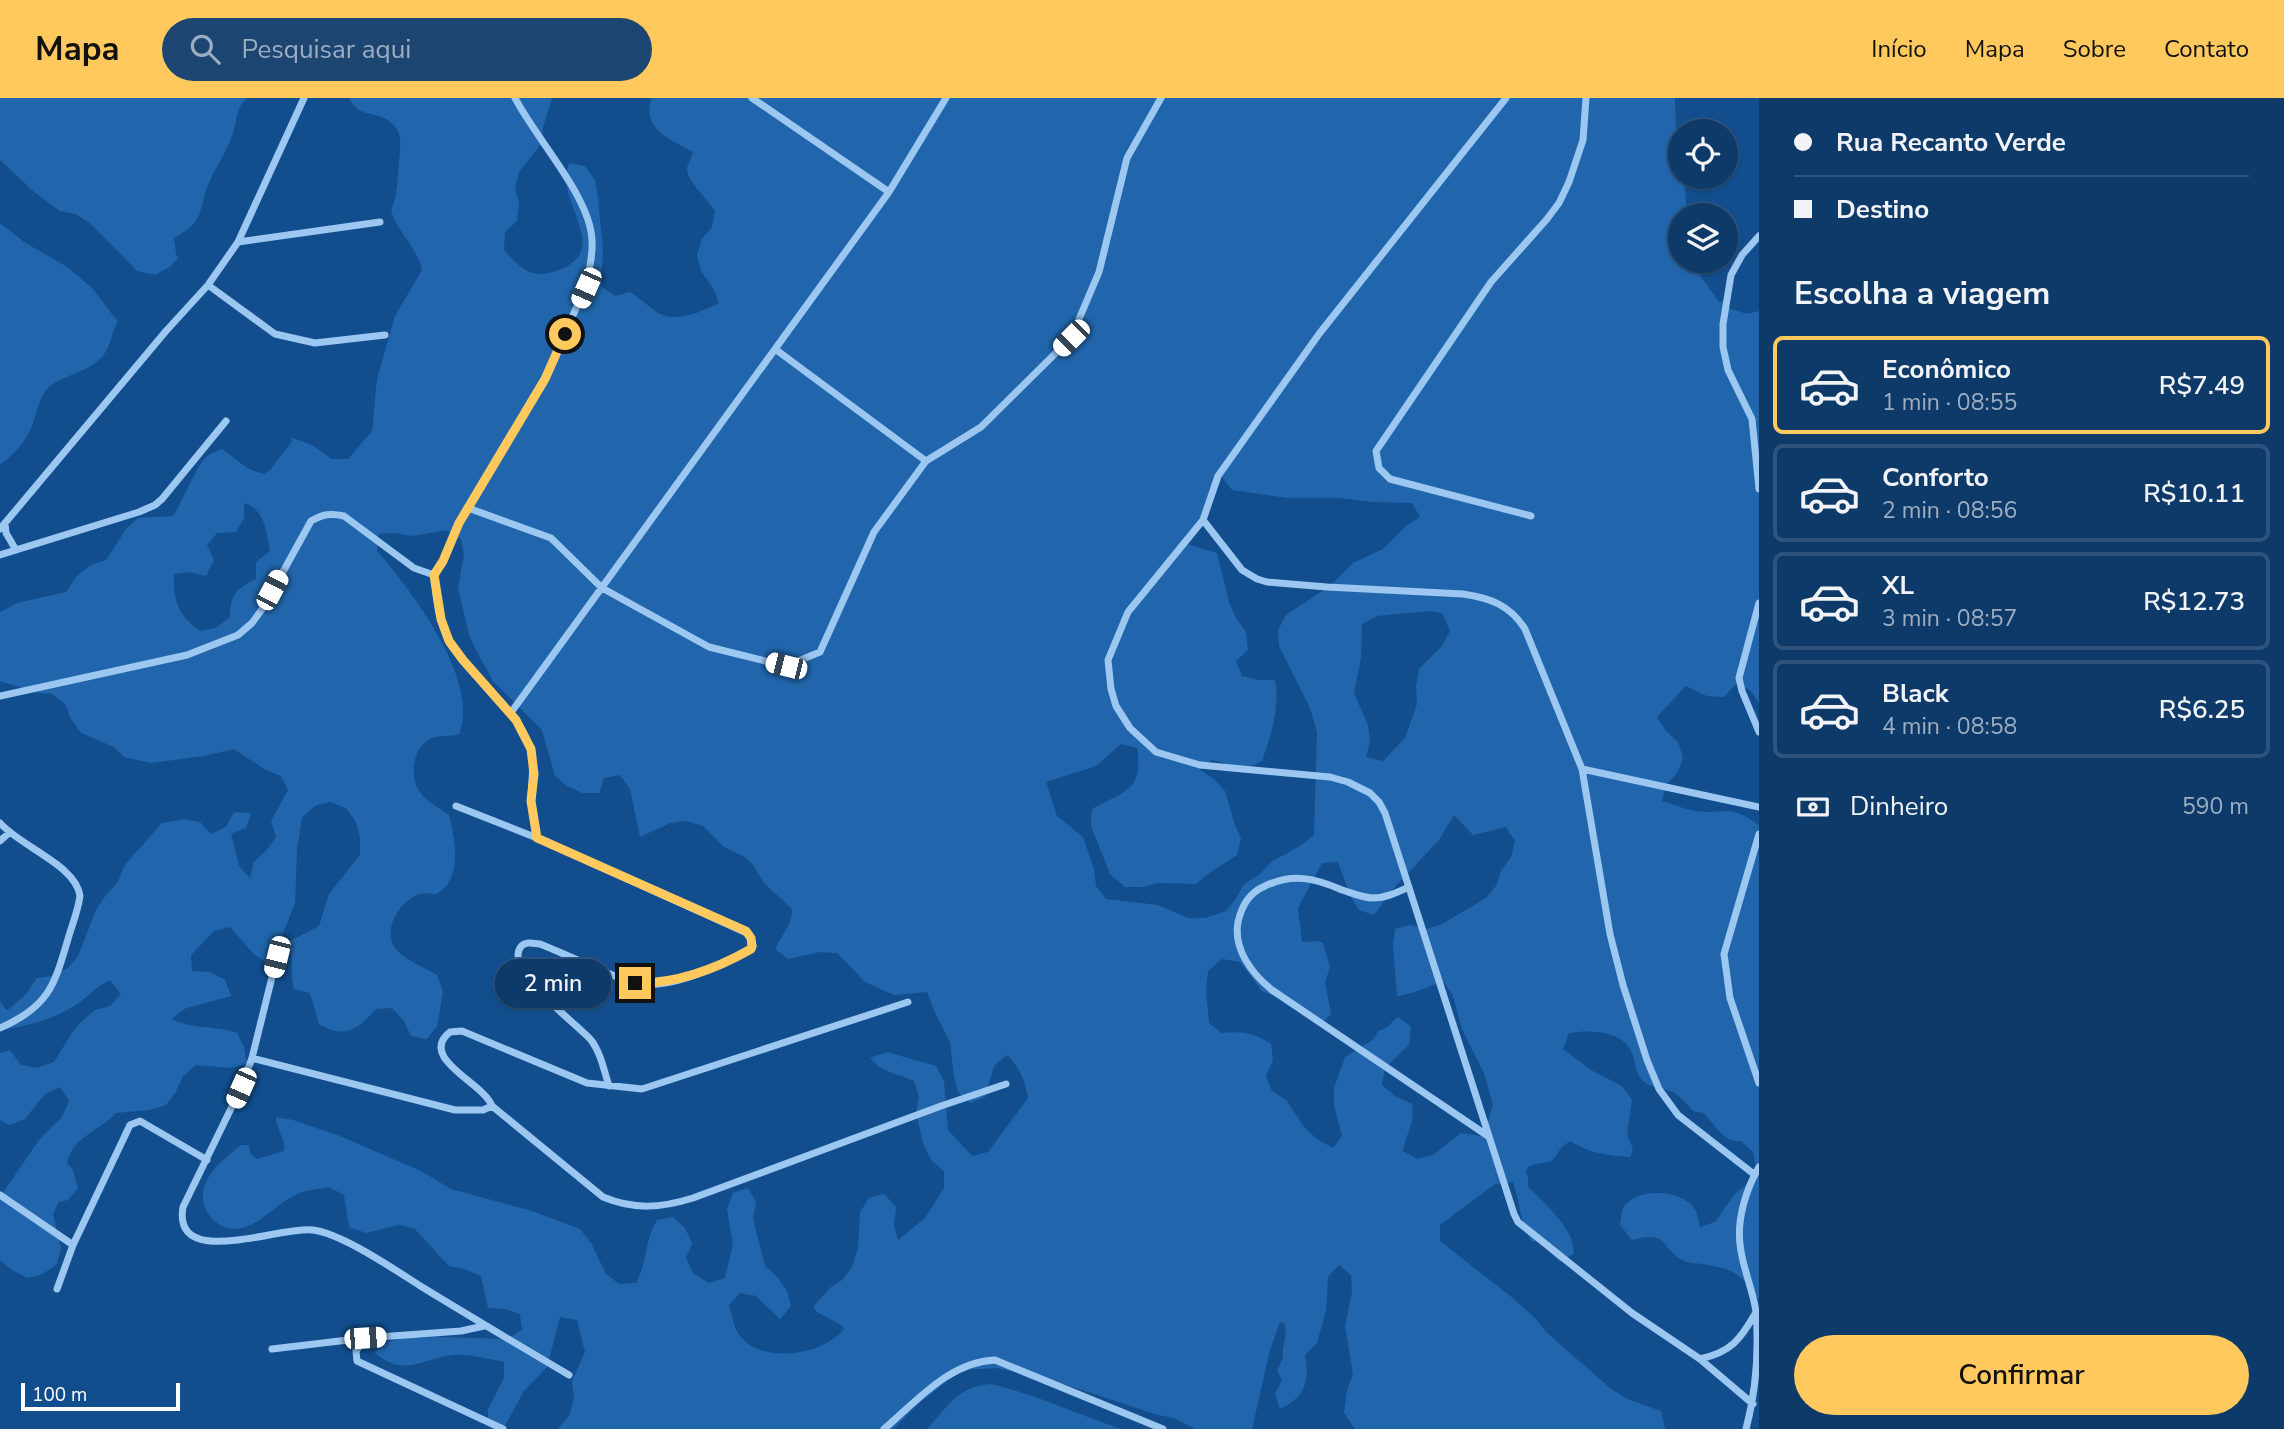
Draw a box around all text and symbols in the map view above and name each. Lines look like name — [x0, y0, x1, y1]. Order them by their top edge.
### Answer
search box — [162, 18, 652, 81]
text: Mapa — [35, 27, 120, 72]
icon: search — [186, 30, 224, 68]
text: Pesquisar aqui — [242, 32, 411, 67]
text: Início — [1871, 33, 1927, 65]
text: Mapa — [1965, 33, 2025, 65]
text: Sobre — [2063, 33, 2126, 65]
text: Contato — [2164, 33, 2249, 65]
map controls — [1668, 119, 1738, 273]
button: locate — [1668, 119, 1738, 189]
text: Rua Recanto Verde — [1836, 125, 2066, 160]
text: Destino — [1836, 192, 1929, 227]
button: layers — [1668, 203, 1738, 273]
car — [568, 265, 605, 311]
text: Escolha a viagem — [1794, 272, 2050, 315]
car — [1049, 316, 1094, 360]
route start — [549, 318, 581, 350]
text: Econômico — [1882, 352, 2011, 387]
icon: car — [1798, 354, 1861, 417]
text: R$7.49 — [2159, 368, 2245, 403]
text: 1 min · 08:55 — [1882, 387, 2017, 418]
text: Conforto — [1882, 460, 1989, 495]
icon: car — [1798, 462, 1861, 525]
text: R$10.11 — [2143, 476, 2245, 511]
text: 2 min · 08:56 — [1882, 495, 2017, 526]
car — [253, 567, 292, 613]
text: XL — [1882, 568, 1914, 603]
icon: car — [1798, 570, 1861, 633]
text: R$12.73 — [2143, 584, 2245, 619]
text: 3 min · 08:57 — [1882, 603, 2017, 634]
car — [764, 651, 809, 681]
text: Black — [1882, 676, 1949, 711]
icon: car — [1798, 678, 1861, 741]
text: R$6.25 — [2159, 692, 2245, 727]
text: 4 min · 08:58 — [1882, 711, 2017, 742]
icon: cash — [1794, 788, 1832, 826]
text: Dinheiro — [1850, 789, 1948, 824]
text: 590 m — [2182, 791, 2249, 822]
car — [262, 934, 293, 980]
callout: 2 min — [495, 958, 610, 1008]
route end — [619, 967, 651, 999]
text: 2 min — [524, 968, 582, 999]
car — [223, 1065, 260, 1111]
car — [344, 1326, 387, 1350]
button: Confirmar — [1794, 1335, 2249, 1415]
scale bar — [21, 1380, 180, 1412]
text: 100 m — [32, 1382, 87, 1408]

